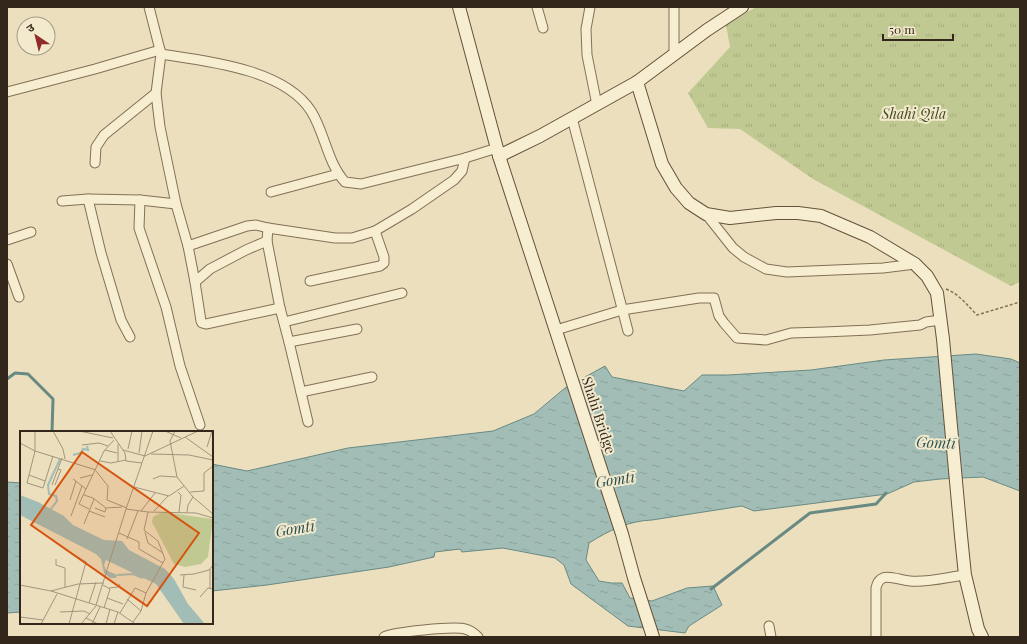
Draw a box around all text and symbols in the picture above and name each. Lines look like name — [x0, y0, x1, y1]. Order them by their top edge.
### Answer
north arrow — [16, 16, 56, 56]
scale bar — [883, 16, 953, 42]
text: उ — [23, 19, 37, 35]
text: 50 m — [889, 21, 915, 37]
park label: Shahi Qila — [881, 104, 946, 123]
street label: Shahi Bridge — [578, 374, 620, 456]
inset map — [20, 431, 213, 624]
water label: Gomtī — [916, 431, 958, 453]
water label: Gomtī — [594, 466, 638, 492]
water label: Gomtī — [274, 515, 318, 541]

